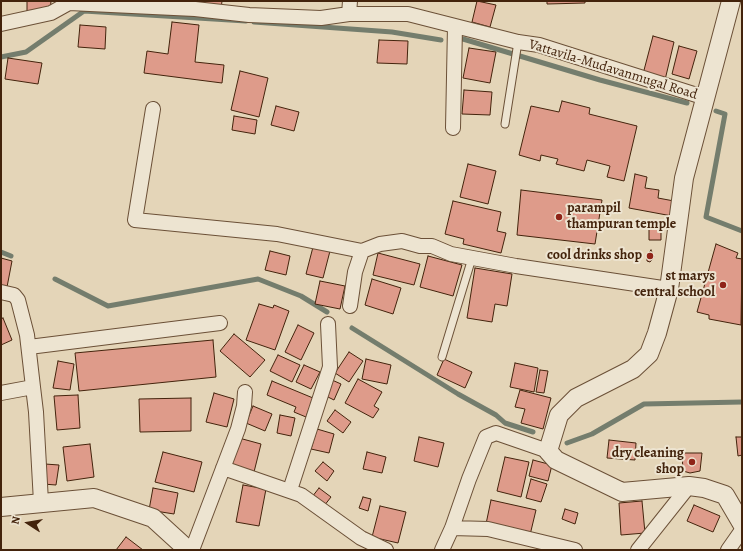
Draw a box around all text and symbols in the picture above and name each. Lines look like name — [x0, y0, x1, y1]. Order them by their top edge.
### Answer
street label: Vattavila-Mudavanmugal Road — [527, 36, 699, 104]
place label: parampil thampuran temple — [567, 201, 676, 234]
marker: parampil thampuran temple — [554, 212, 564, 222]
place label: cool drinks shop — [547, 248, 642, 264]
marker: cool drinks shop — [645, 251, 655, 261]
place label: st marys central school — [634, 269, 715, 302]
marker: st marys central school — [718, 280, 728, 290]
place label: dry cleaning shop — [612, 446, 684, 478]
marker: dry cleaning shop — [687, 457, 697, 467]
north arrow — [8, 503, 48, 543]
text: N — [8, 515, 24, 526]

